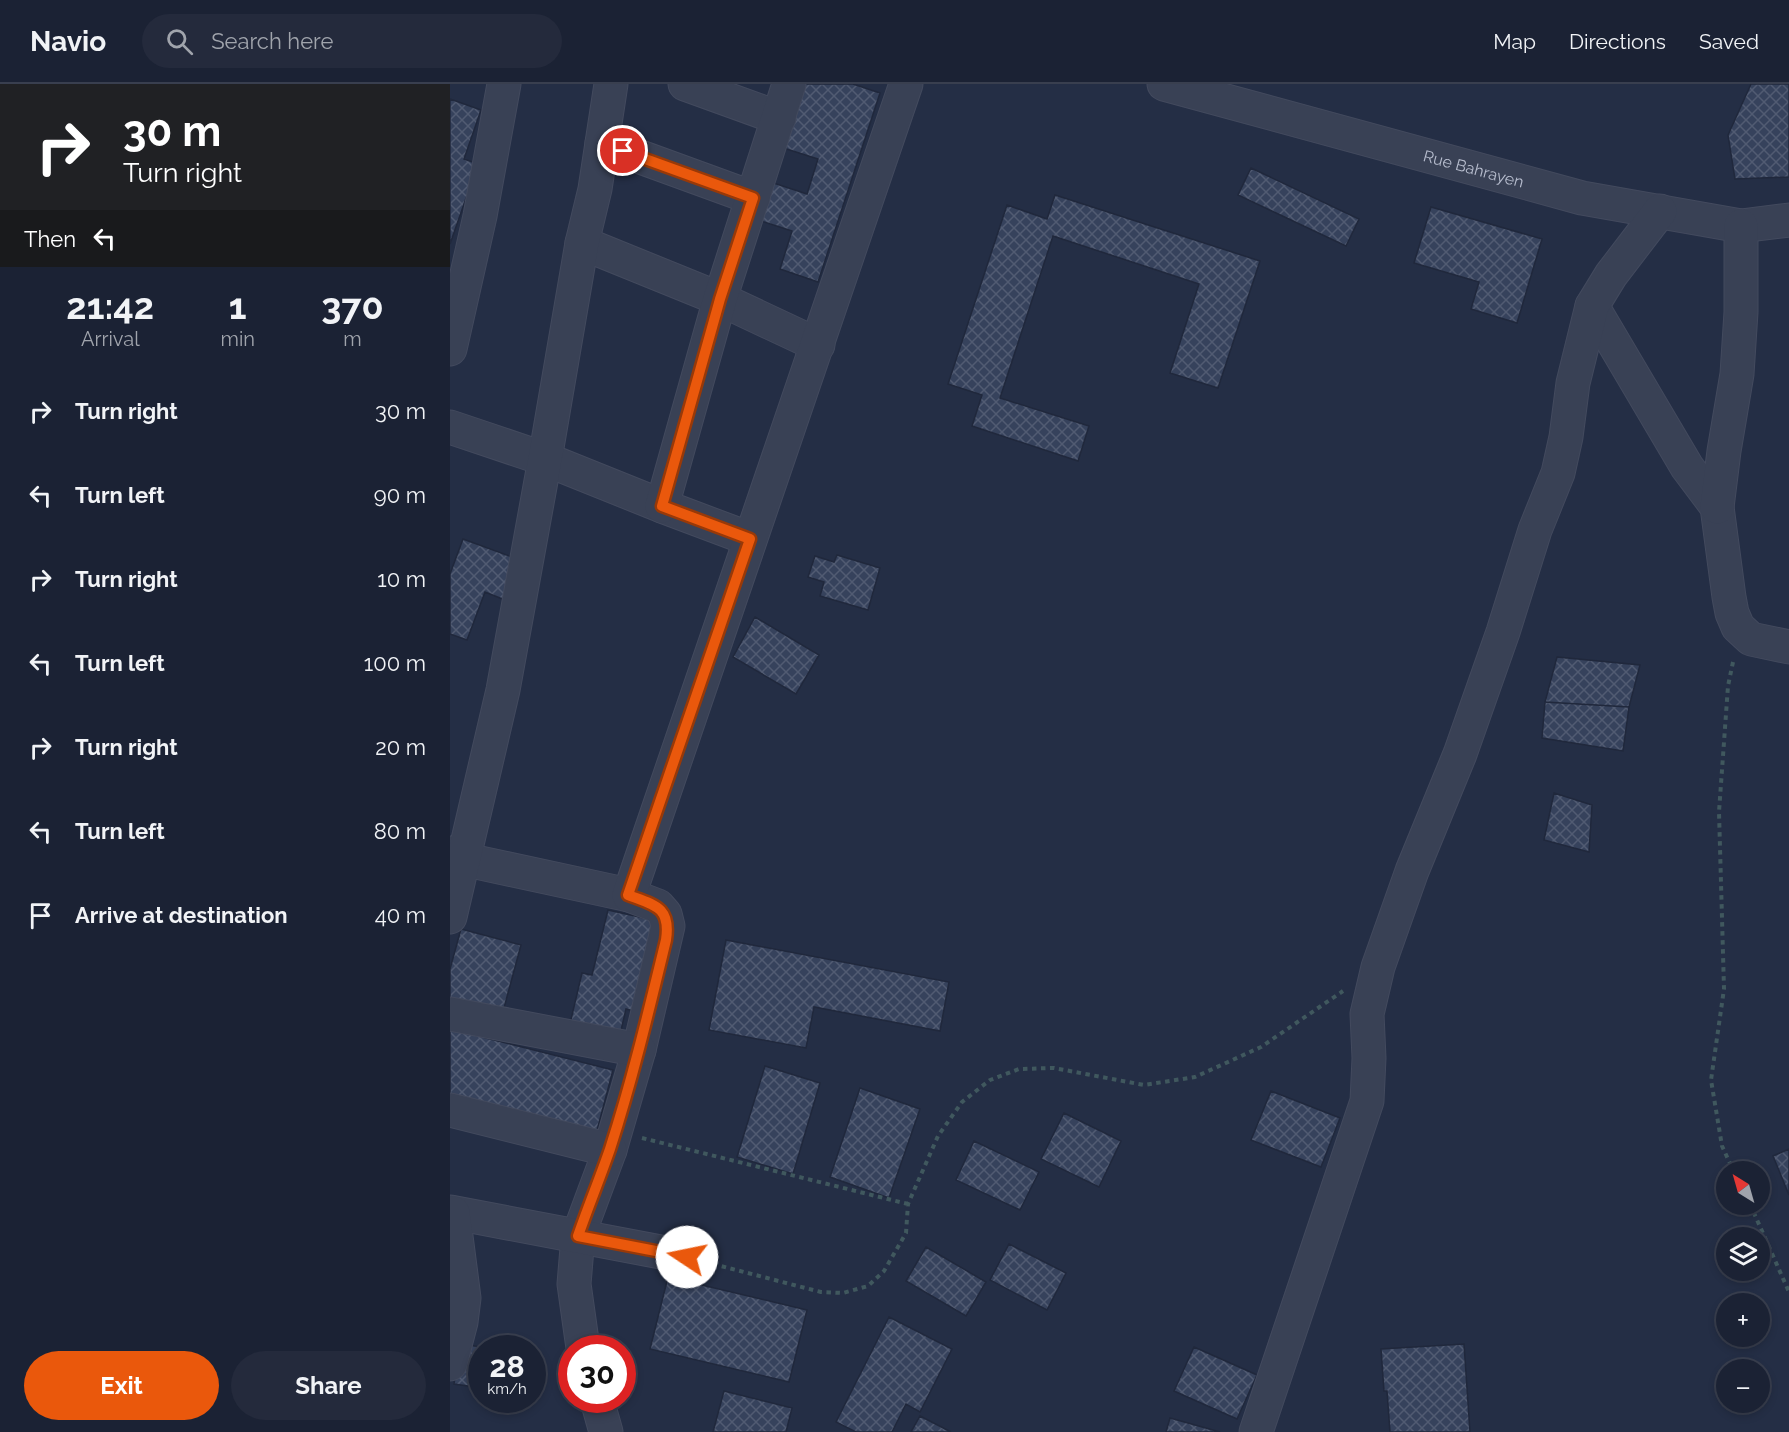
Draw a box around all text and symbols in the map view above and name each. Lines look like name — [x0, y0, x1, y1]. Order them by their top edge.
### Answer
search box — [142, 14, 562, 68]
text: Navio — [30, 25, 106, 58]
icon: search — [163, 25, 196, 58]
text: Search here — [211, 28, 333, 54]
text: Map — [1493, 29, 1536, 54]
text: Directions — [1569, 29, 1666, 54]
text: Saved — [1699, 29, 1759, 54]
text: 30 m — [123, 107, 221, 156]
icon: right — [24, 108, 102, 186]
pin — [597, 125, 648, 176]
icon: arrive — [606, 134, 639, 167]
street label: Rue Bahrayen — [1421, 146, 1526, 192]
text: Turn right — [123, 157, 242, 188]
icon: left — [88, 222, 121, 255]
text: Then — [24, 226, 76, 252]
text: 21:42 — [66, 285, 154, 327]
text: 1 — [229, 285, 247, 327]
text: 370 — [321, 285, 384, 327]
text: Arrival — [81, 327, 140, 351]
text: min — [221, 327, 255, 351]
text: m — [343, 327, 362, 351]
icon: right — [24, 395, 57, 428]
text: Turn right — [75, 398, 178, 424]
text: 30 m — [375, 398, 426, 424]
icon: left — [24, 479, 57, 512]
text: Turn left — [75, 482, 165, 508]
text: 90 m — [374, 482, 426, 508]
icon: right — [24, 563, 57, 596]
text: Turn right — [75, 566, 178, 592]
text: 10 m — [377, 566, 426, 592]
icon: left — [24, 647, 57, 680]
text: Turn left — [75, 650, 165, 676]
text: 100 m — [364, 650, 426, 676]
icon: right — [24, 731, 57, 764]
text: Turn right — [75, 734, 178, 760]
text: 20 m — [375, 734, 426, 760]
icon: left — [24, 815, 57, 848]
text: Turn left — [75, 818, 165, 844]
text: 80 m — [374, 818, 426, 844]
icon: arrive — [24, 899, 57, 932]
text: Arrive at destination — [75, 902, 288, 928]
text: 40 m — [375, 902, 426, 928]
north arrow — [1716, 1161, 1770, 1215]
map controls — [1716, 1161, 1770, 1413]
position arrow — [655, 1225, 719, 1289]
button: layers — [1716, 1227, 1770, 1281]
button: + — [1716, 1293, 1770, 1347]
speed limit sign: 30 — [558, 1335, 636, 1413]
text: 28 — [489, 1349, 525, 1384]
button: Exit — [24, 1351, 219, 1420]
button: Share — [231, 1351, 426, 1420]
button: − — [1716, 1359, 1770, 1413]
text: km/h — [487, 1380, 527, 1398]

